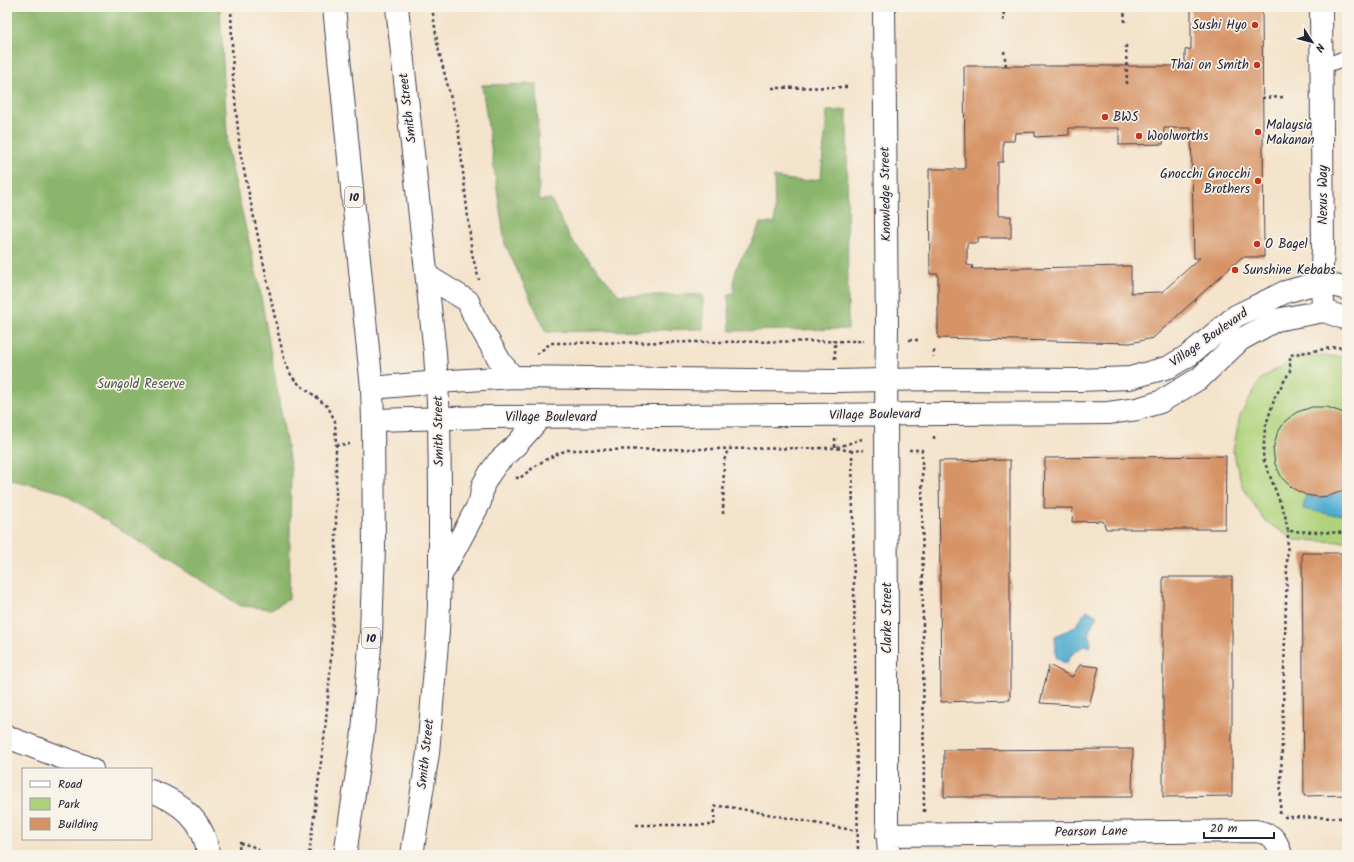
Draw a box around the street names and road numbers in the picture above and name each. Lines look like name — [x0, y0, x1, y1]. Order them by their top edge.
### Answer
street label: Smith Street — [393, 71, 423, 144]
street label: Knowledge Street — [875, 145, 897, 242]
street label: Nexus Way — [1313, 164, 1334, 225]
road number: 10 — [345, 187, 363, 207]
street label: Village Boulevard — [1165, 303, 1253, 373]
street label: Smith Street — [428, 395, 450, 466]
street label: Village Boulevard — [829, 404, 921, 426]
street label: Village Boulevard — [505, 407, 597, 428]
street label: Clarke Street — [877, 581, 898, 654]
road number: 10 — [362, 628, 380, 648]
street label: Smith Street — [412, 717, 440, 790]
street label: Pearson Lane — [1054, 821, 1128, 843]

